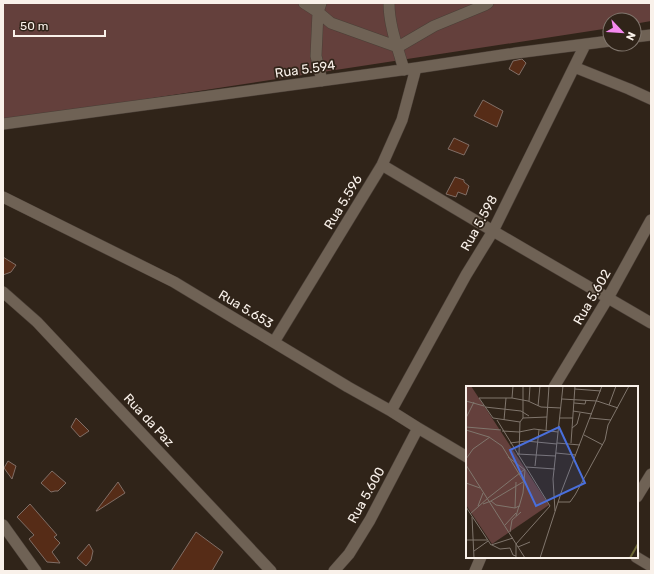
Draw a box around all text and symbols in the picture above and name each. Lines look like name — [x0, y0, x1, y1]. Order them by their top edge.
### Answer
scale bar — [14, 12, 105, 38]
north arrow — [602, 12, 642, 52]
text: 50 m — [20, 19, 48, 33]
text: N — [623, 30, 638, 42]
street label: Rua 5.594 — [274, 57, 336, 81]
street label: Rua 5.596 — [321, 172, 365, 232]
street label: Rua 5.598 — [458, 193, 500, 253]
street label: Rua 5.602 — [570, 267, 614, 327]
street label: Rua 5.653 — [216, 287, 276, 331]
inset map — [466, 386, 638, 558]
street label: Rua da Paz — [121, 390, 178, 450]
street label: Rua 5.600 — [344, 464, 388, 526]

